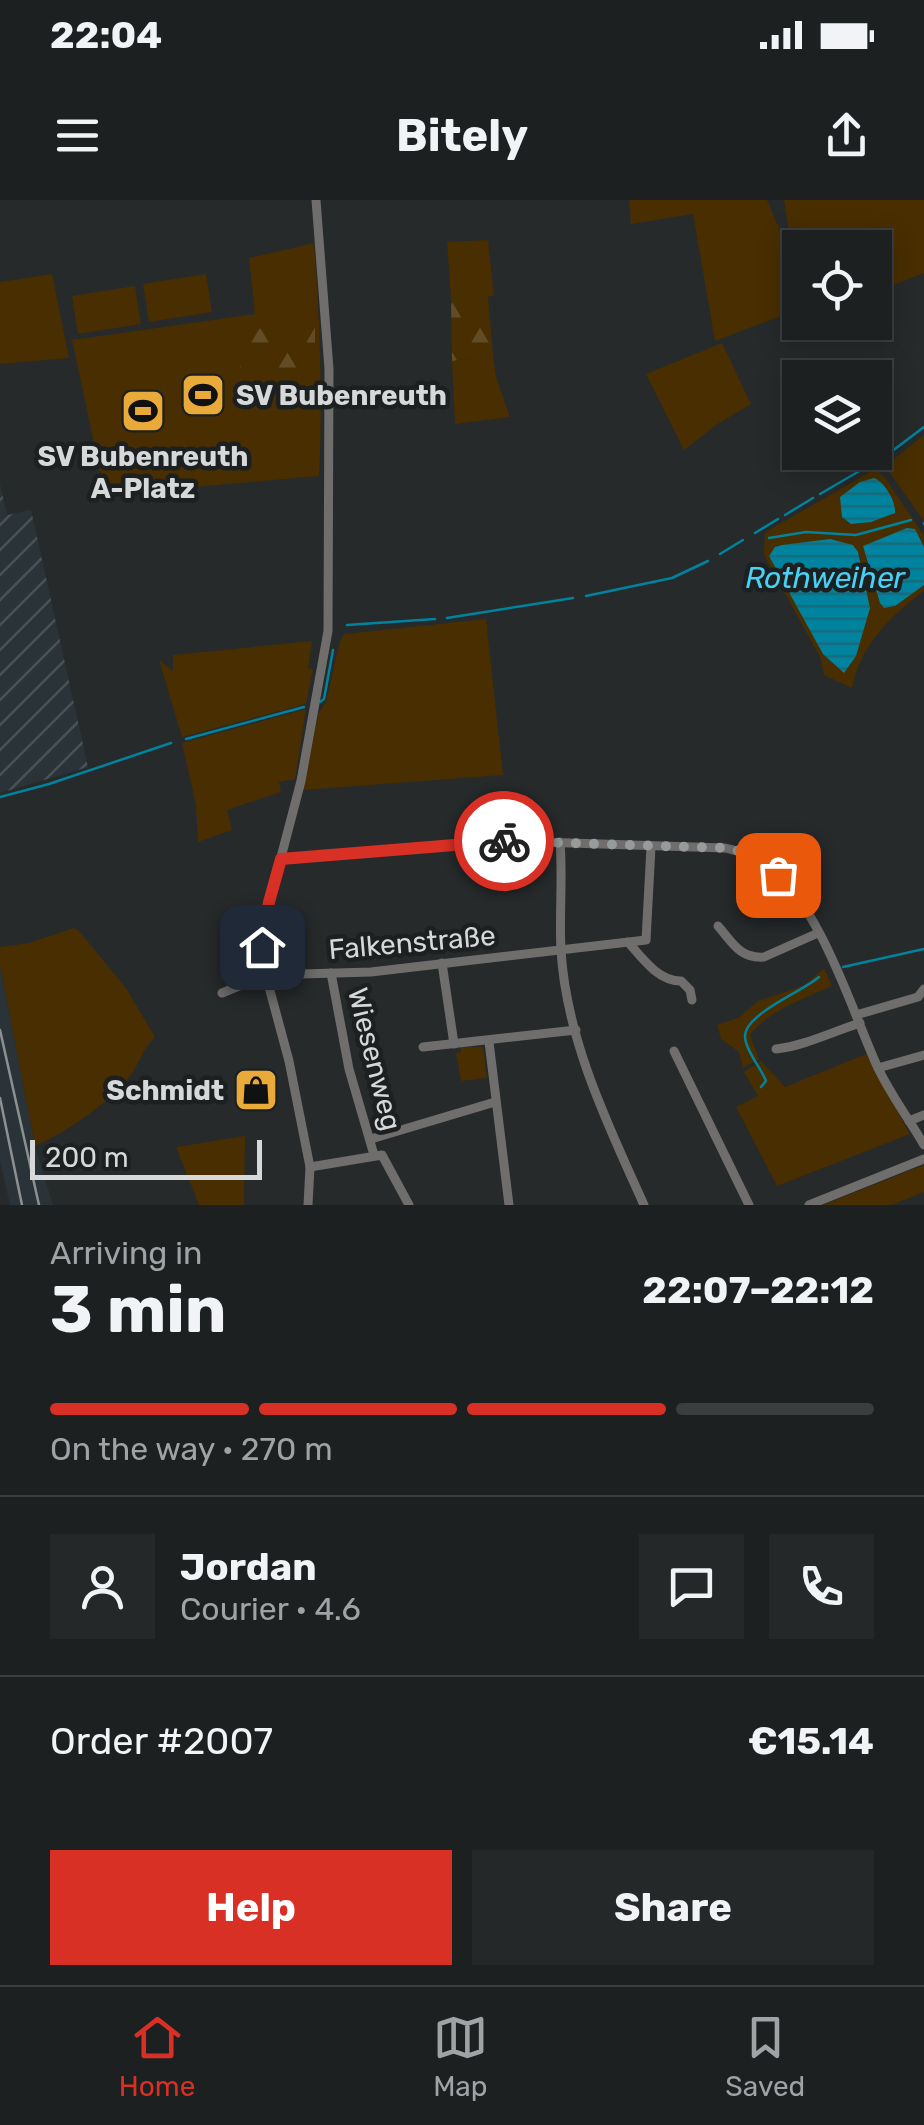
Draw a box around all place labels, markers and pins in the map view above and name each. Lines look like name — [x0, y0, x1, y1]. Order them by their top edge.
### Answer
sports icon: SV Bubenreuth — [180, 372, 226, 418]
place label: SV Bubenreuth — [236, 379, 447, 412]
sports icon: SV Bubenreuth A-Platz — [120, 388, 166, 434]
place label: SV Bubenreuth A-Platz — [38, 440, 248, 505]
pin — [736, 833, 821, 918]
pin — [220, 905, 305, 990]
shop icon: Schmidt — [233, 1067, 279, 1113]
place label: Schmidt — [106, 1074, 224, 1107]

